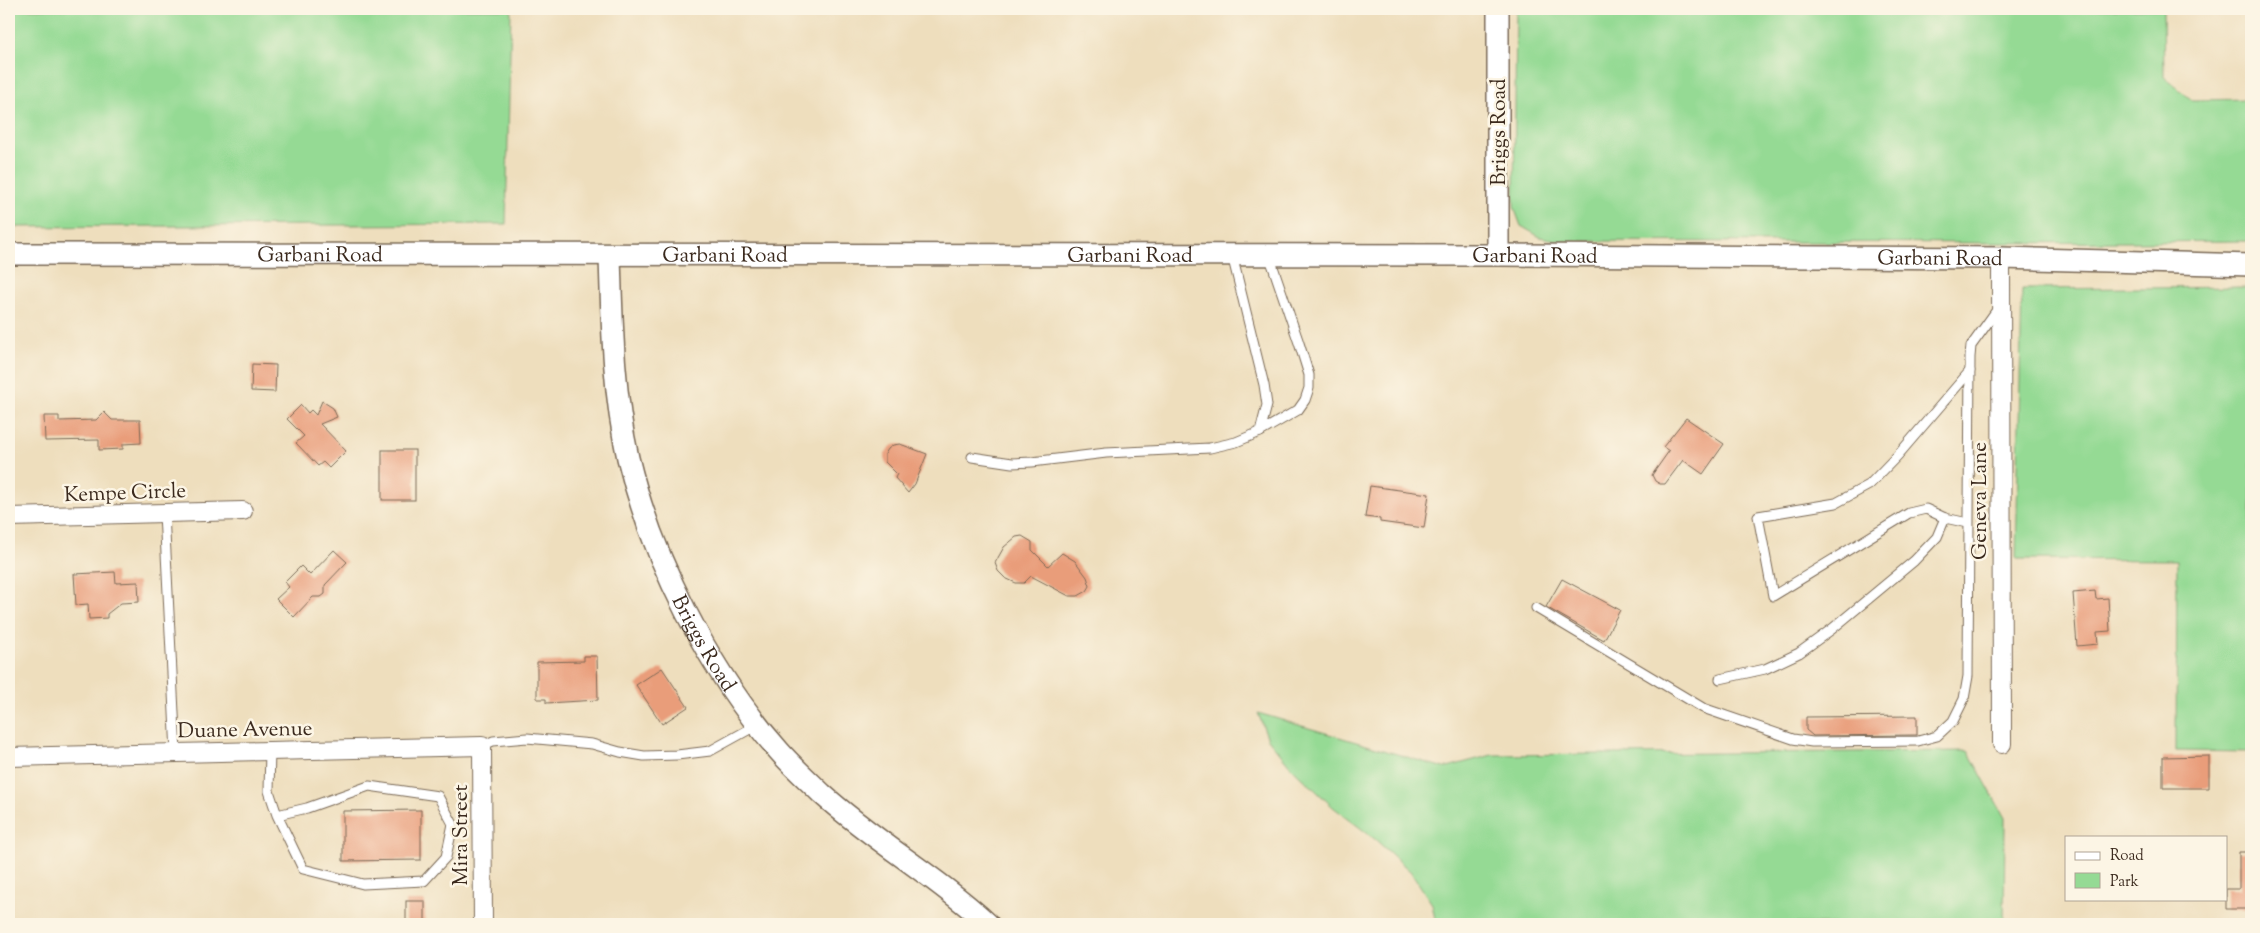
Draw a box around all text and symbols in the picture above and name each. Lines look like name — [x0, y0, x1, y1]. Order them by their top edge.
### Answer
street label: Briggs Road — [1485, 78, 1515, 186]
street label: Garbani Road — [257, 241, 383, 271]
street label: Garbani Road — [662, 241, 788, 272]
street label: Garbani Road — [1067, 242, 1193, 272]
street label: Garbani Road — [1472, 242, 1598, 273]
street label: Garbani Road — [1877, 244, 2003, 275]
street label: Geneva Lane — [1966, 442, 1996, 560]
street label: Kempe Circle — [63, 477, 187, 511]
street label: Briggs Road — [663, 590, 742, 699]
street label: Duane Avenue — [177, 715, 313, 747]
street label: Mira Street — [447, 784, 477, 886]
legend — [2065, 836, 2228, 900]
text: Road — [2110, 846, 2144, 867]
text: Park — [2110, 872, 2139, 893]

